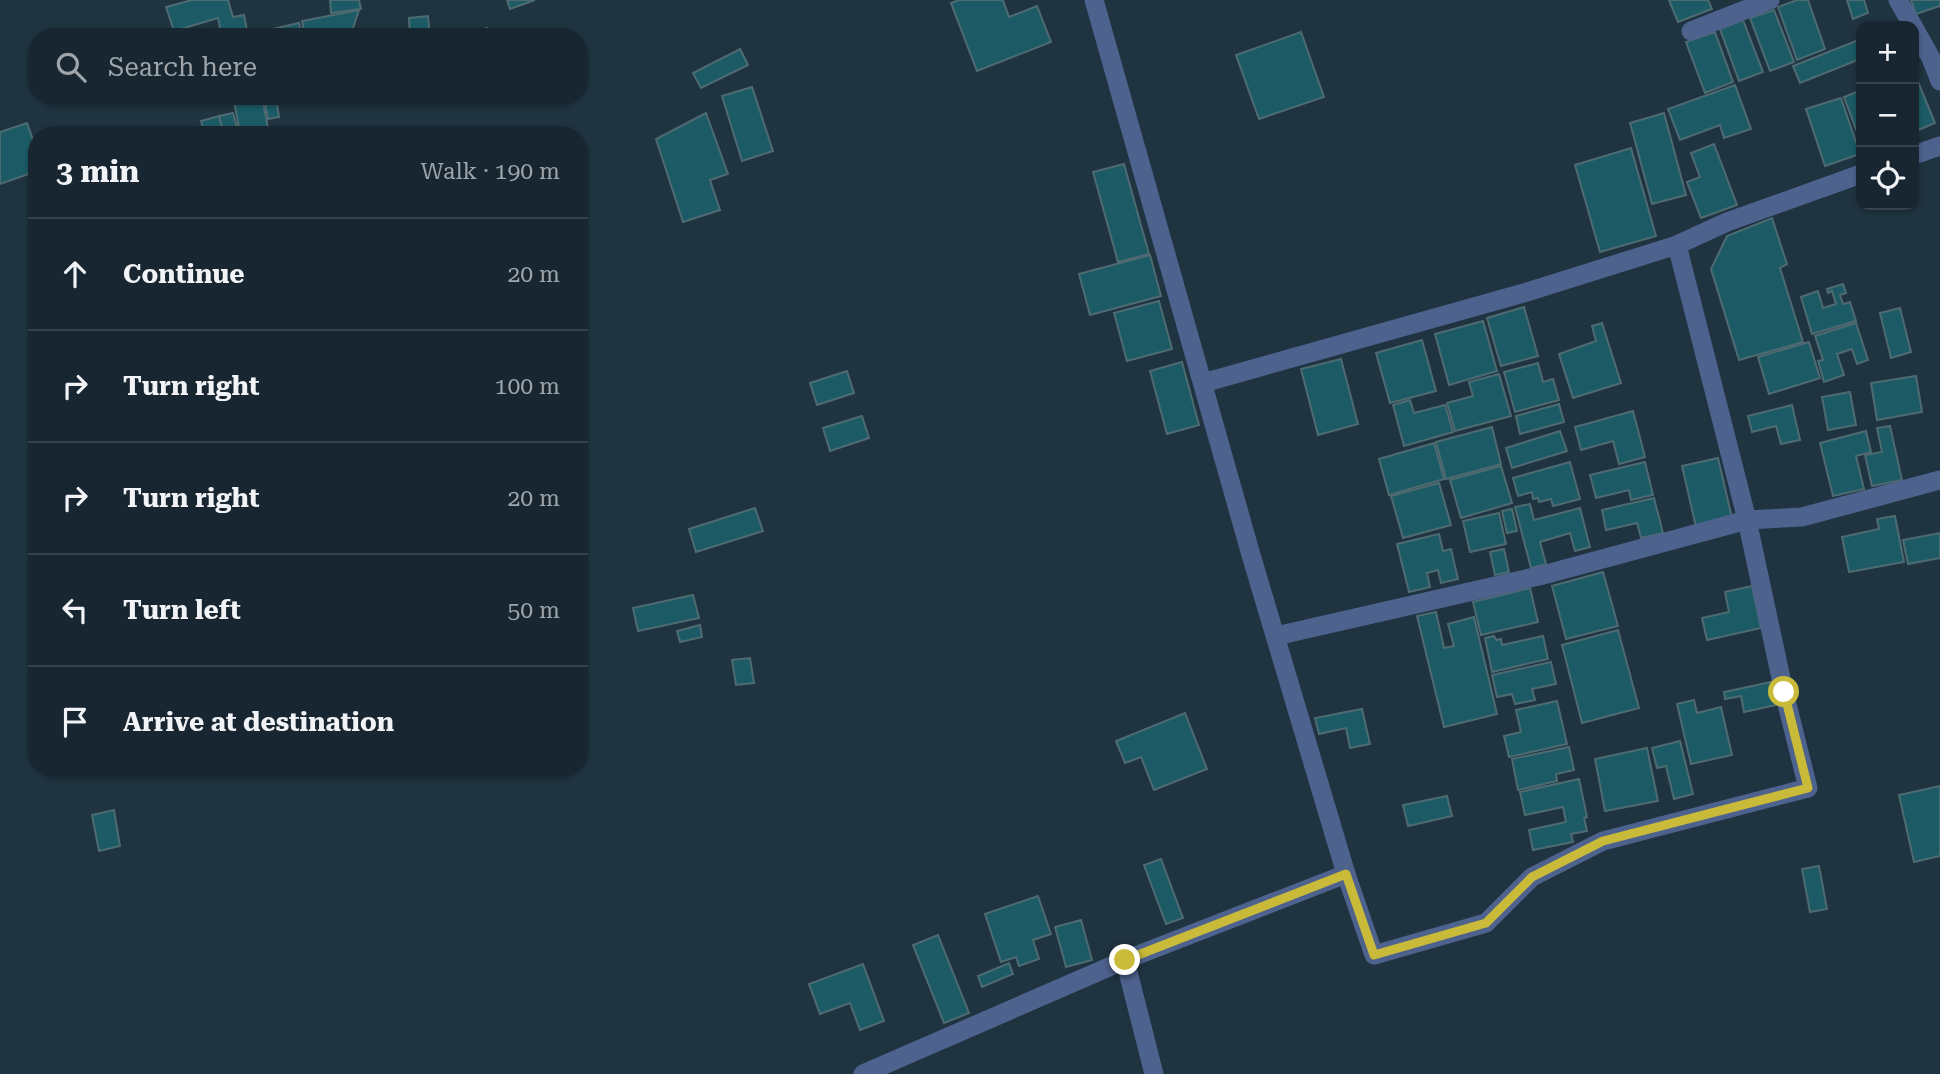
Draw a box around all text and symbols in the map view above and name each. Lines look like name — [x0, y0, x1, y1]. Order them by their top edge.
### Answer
map controls — [1856, 21, 1919, 210]
button: + — [1856, 21, 1919, 84]
search box — [28, 28, 588, 105]
icon: search — [52, 48, 90, 86]
text: Search here — [108, 52, 257, 82]
button: − — [1856, 84, 1919, 147]
button: locate — [1856, 147, 1919, 210]
text: 3 min — [56, 154, 139, 189]
text: Walk · 190 m — [421, 158, 560, 185]
icon: ahead — [56, 255, 94, 293]
text: Continue — [123, 259, 245, 289]
text: 20 m — [507, 261, 560, 288]
icon: right — [56, 367, 94, 405]
text: Turn right — [123, 371, 259, 401]
text: 100 m — [495, 373, 560, 400]
icon: right — [56, 479, 94, 517]
text: Turn right — [123, 483, 259, 513]
text: 20 m — [507, 485, 560, 512]
icon: left — [56, 591, 94, 629]
text: Turn left — [123, 595, 241, 625]
text: 50 m — [507, 597, 560, 624]
route start — [1768, 676, 1799, 707]
icon: arrive — [56, 703, 94, 741]
text: Arrive at destination — [123, 707, 394, 737]
route end — [1109, 944, 1140, 975]

